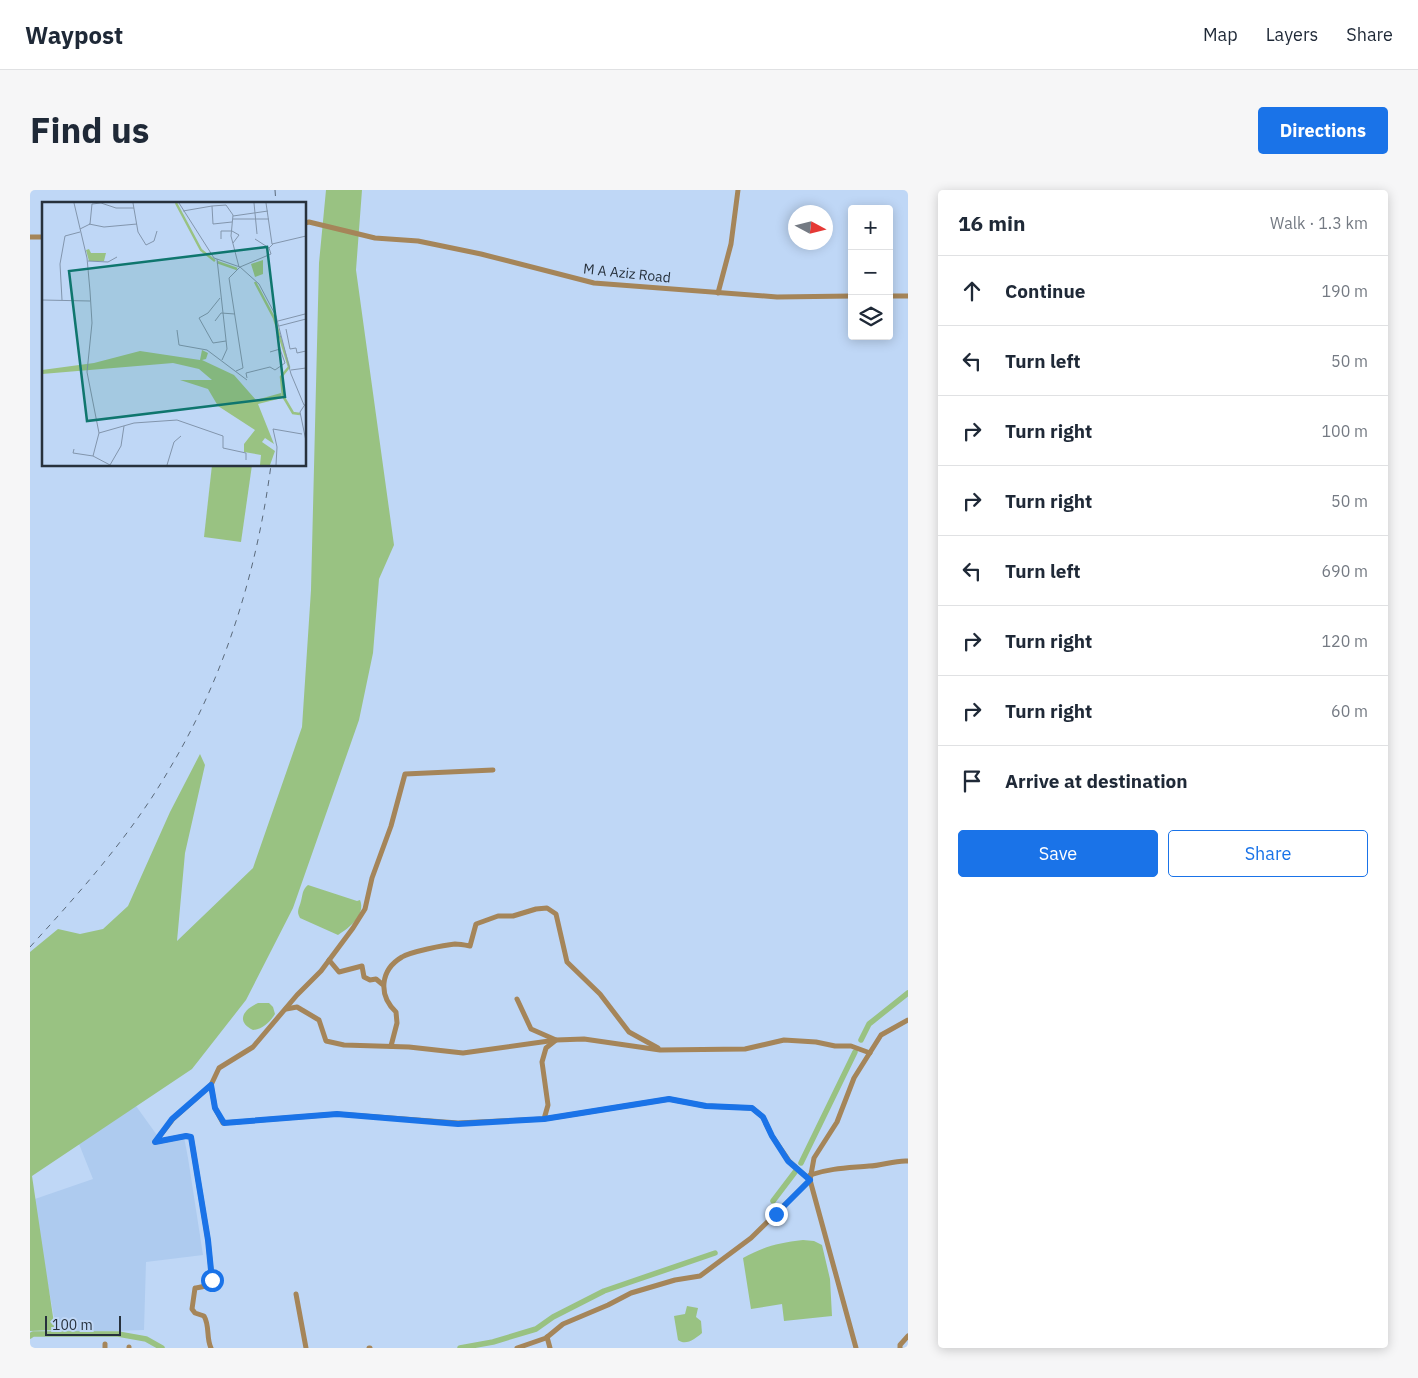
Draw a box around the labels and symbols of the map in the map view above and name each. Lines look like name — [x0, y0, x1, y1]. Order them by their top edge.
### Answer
inset map — [42, 202, 306, 466]
north arrow — [788, 205, 833, 250]
street label: M A Aziz Road — [582, 259, 672, 287]
route end — [765, 1203, 788, 1226]
route start — [201, 1269, 224, 1292]
scale bar — [45, 1313, 121, 1336]

